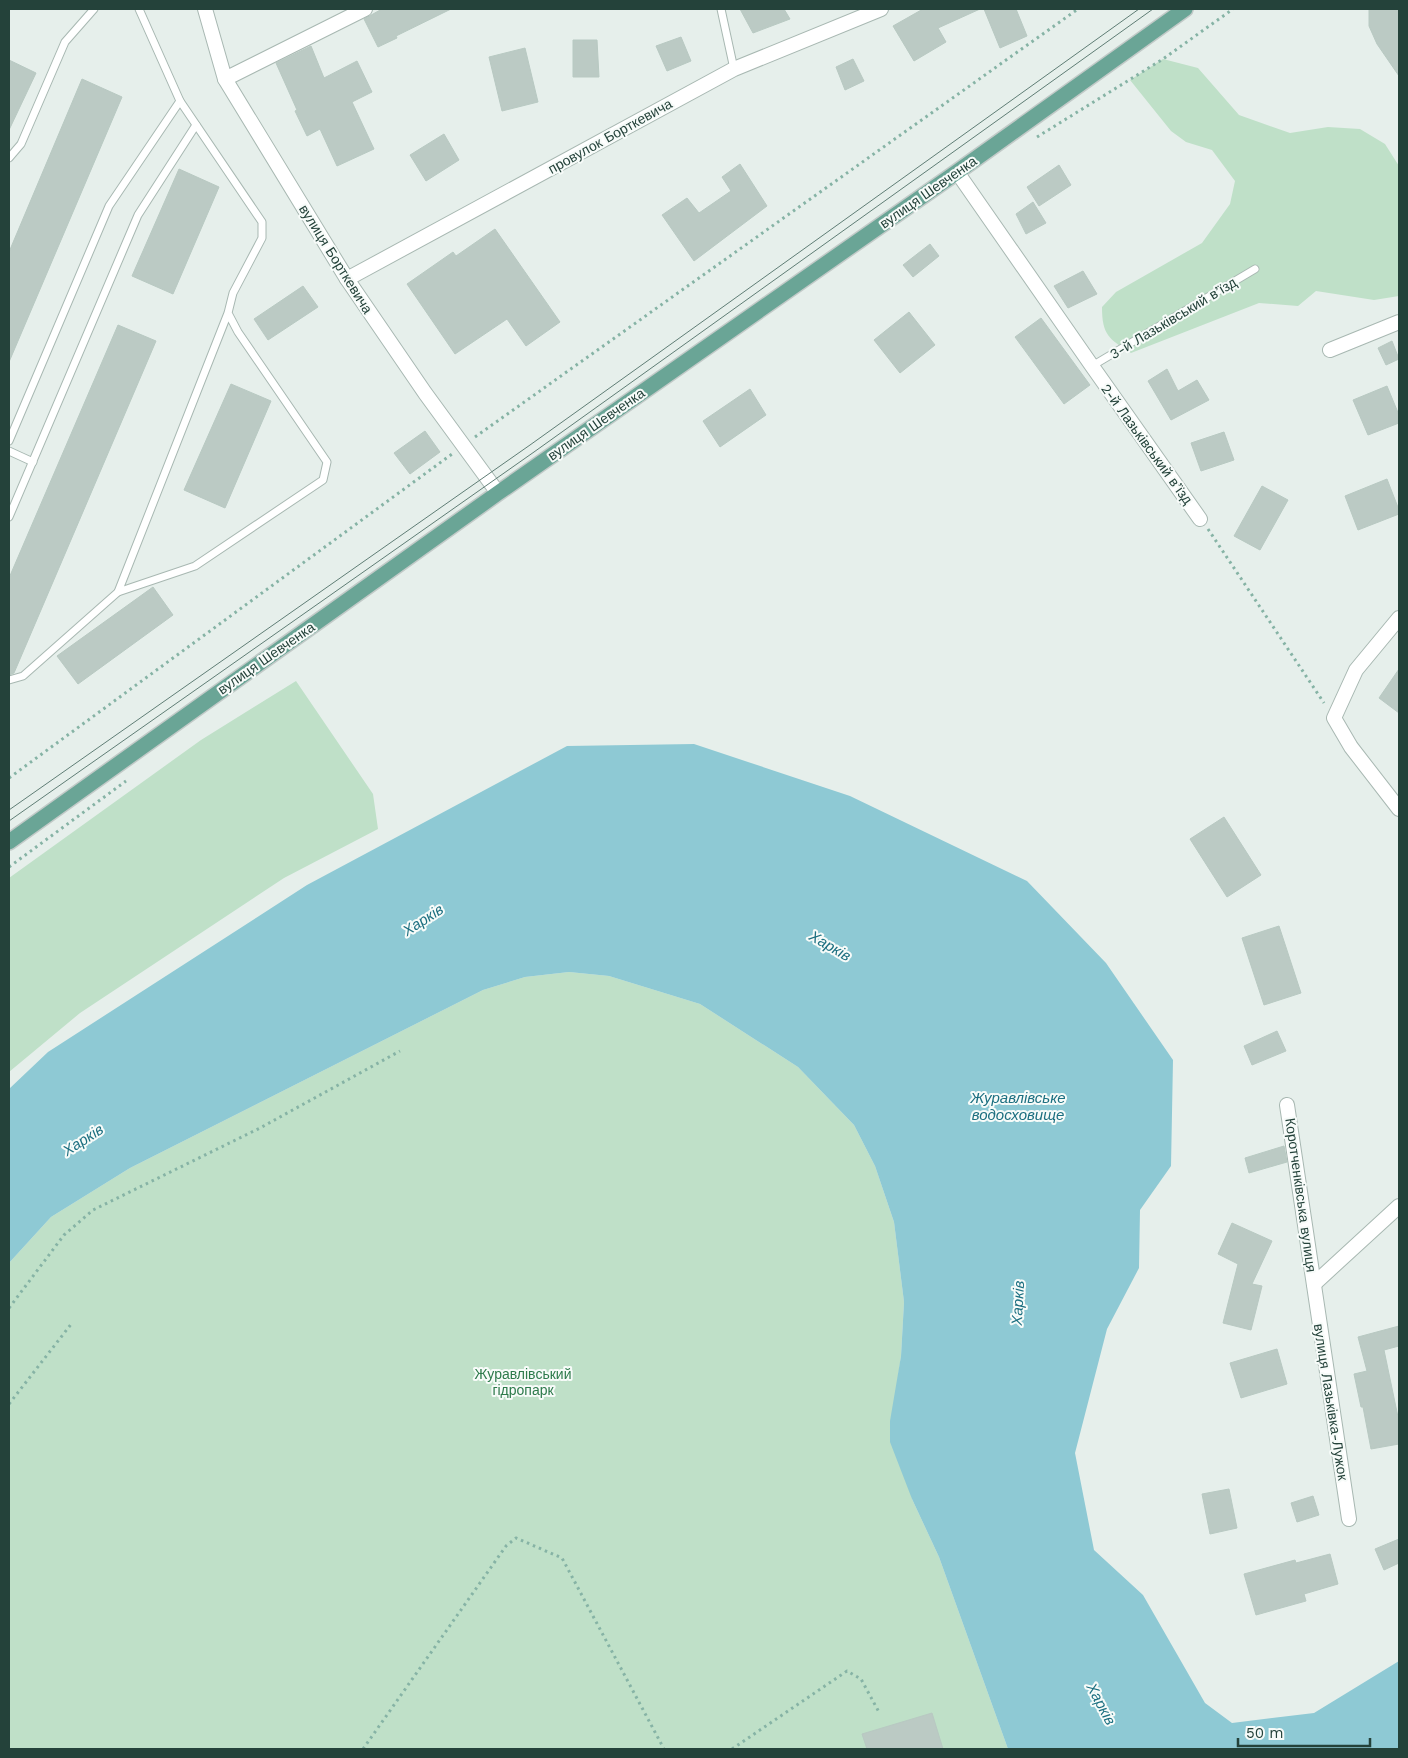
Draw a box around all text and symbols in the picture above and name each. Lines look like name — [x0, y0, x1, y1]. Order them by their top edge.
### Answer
street label: провулок Борткевича — [545, 95, 675, 177]
street label: вулиця Шевченка — [876, 152, 980, 231]
street label: вулиця Борткевича — [296, 202, 376, 317]
street label: 3-й Лазьківський в’їзд — [1107, 274, 1239, 362]
street label: 2-й Лазьківський в’їзд — [1098, 381, 1196, 507]
street label: вулиця Шевченка — [544, 384, 648, 463]
street label: вулиця Шевченка — [214, 618, 318, 697]
water label: Харків — [398, 900, 447, 940]
water label: Харків — [805, 926, 854, 965]
water label: Журавлівське водосховище — [969, 1089, 1066, 1124]
street label: Коротченківська вулиця — [1282, 1117, 1320, 1273]
water label: Харків — [58, 1120, 107, 1160]
water label: Харків — [1008, 1280, 1028, 1327]
street label: вулиця Лазьківка-Лужок — [1311, 1322, 1351, 1482]
park label: Журавлівський гідропарк — [475, 1366, 571, 1398]
water label: Харків — [1082, 1679, 1120, 1728]
scale bar — [1238, 1716, 1370, 1748]
text: 50 m — [1246, 1724, 1283, 1742]

